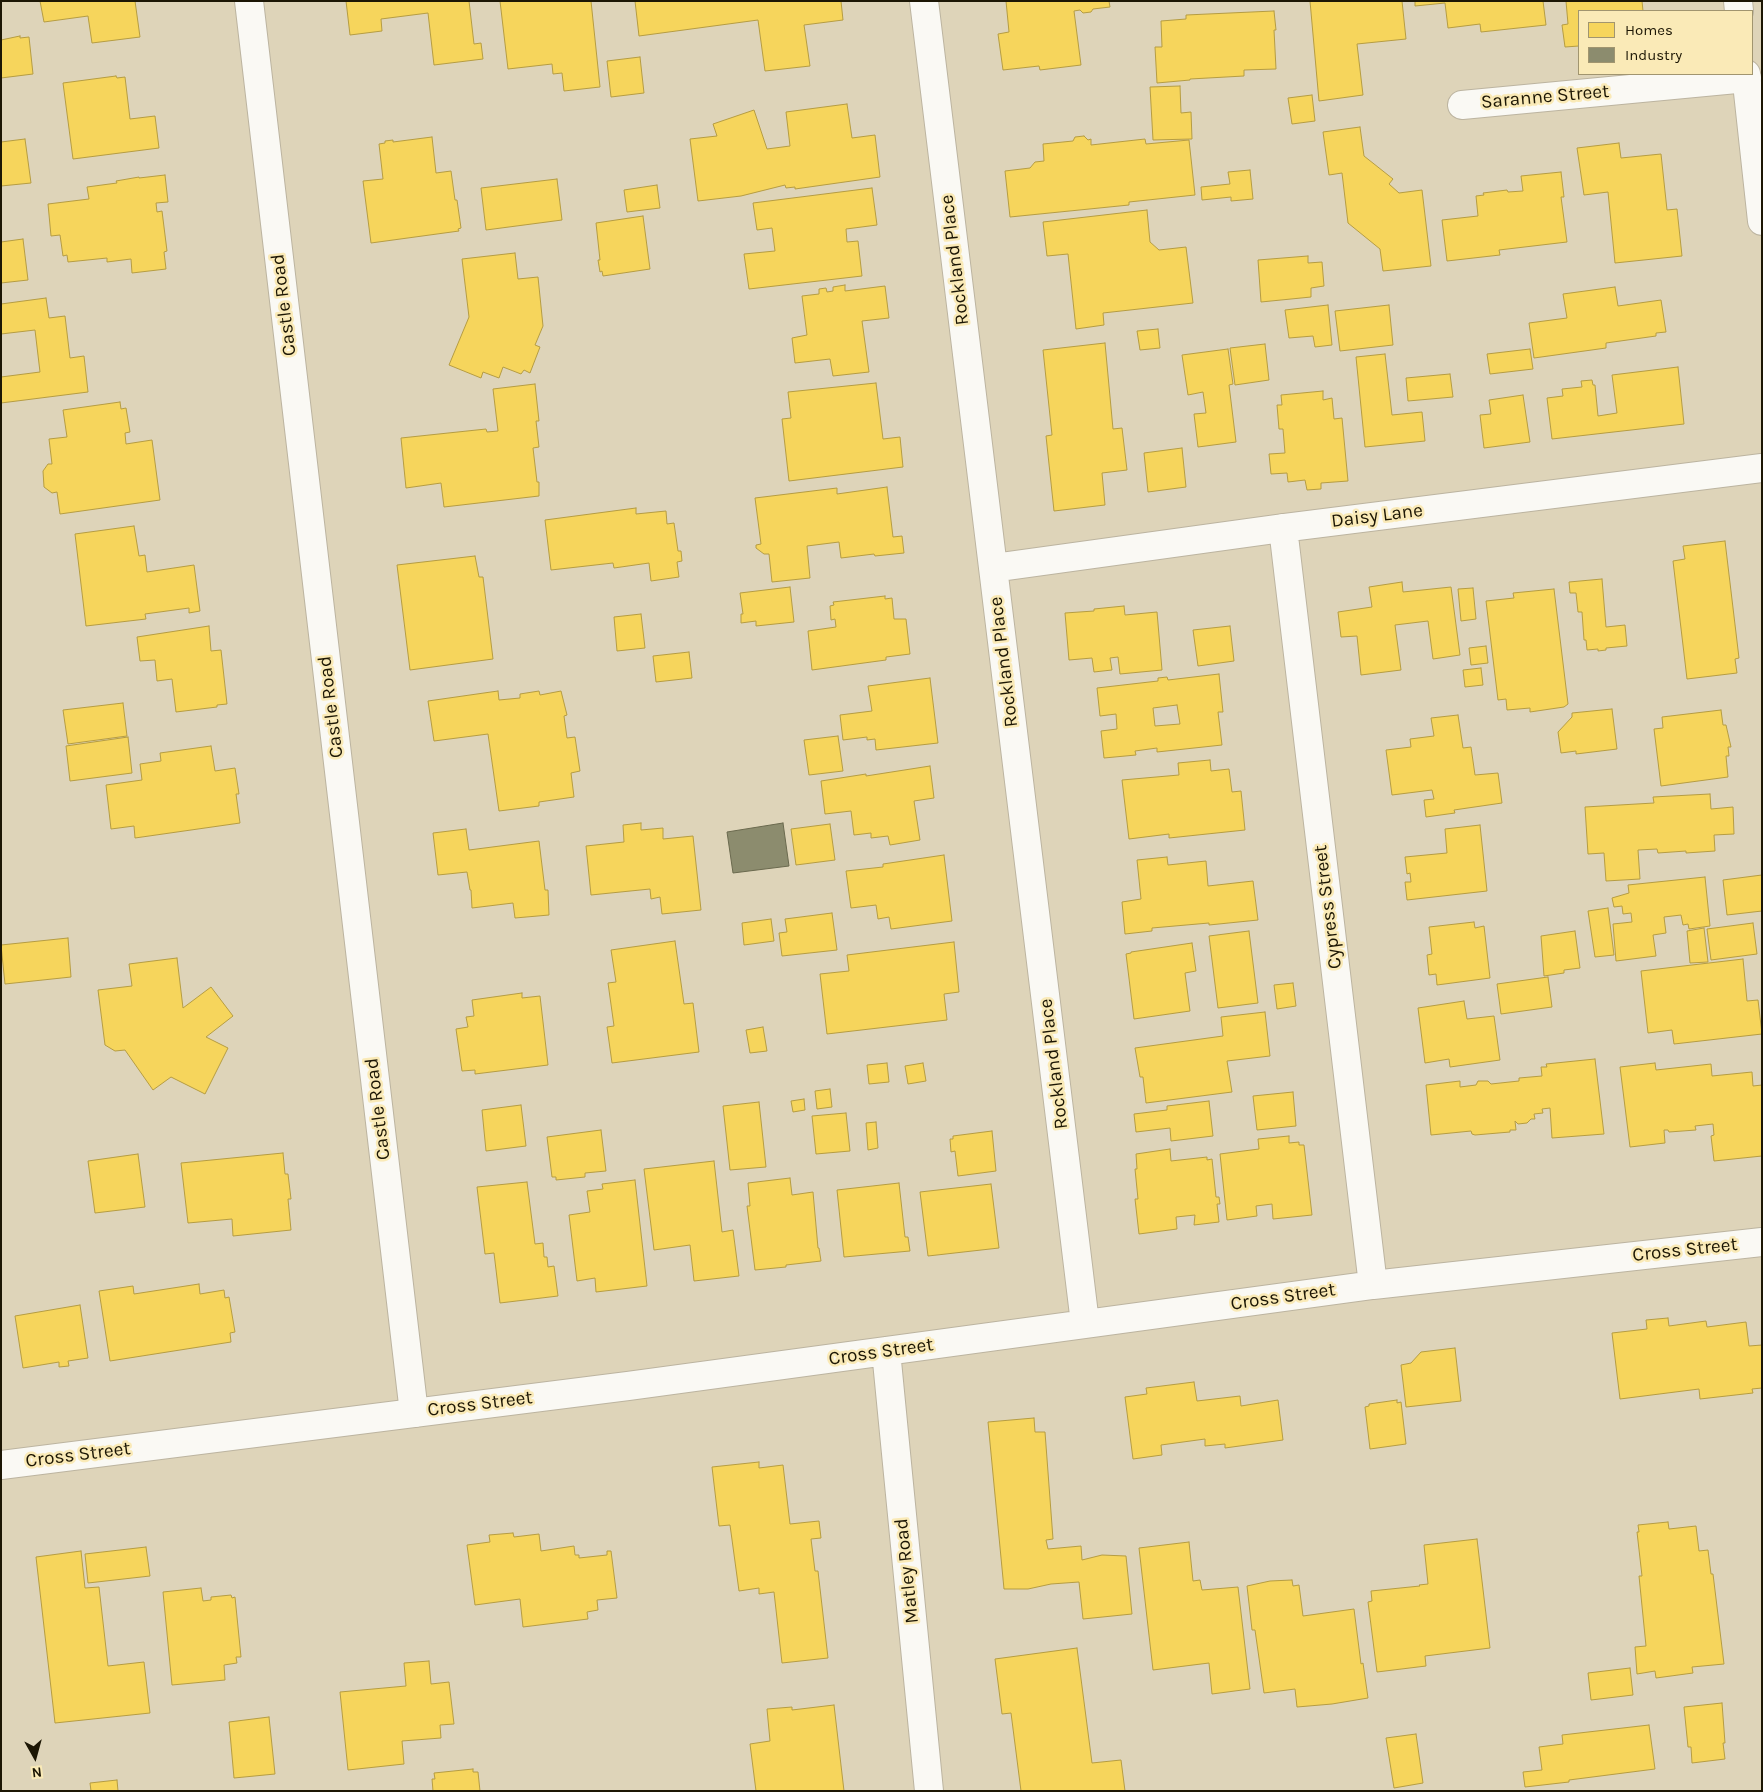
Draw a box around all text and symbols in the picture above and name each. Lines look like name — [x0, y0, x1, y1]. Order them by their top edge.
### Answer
legend — [1578, 10, 1753, 75]
text: Homes — [1625, 21, 1673, 39]
text: Industry — [1625, 46, 1682, 64]
street label: Saranne Street — [1480, 80, 1610, 114]
street label: Rockland Place — [936, 193, 974, 327]
street label: Castle Road — [266, 253, 302, 357]
street label: Daisy Lane — [1330, 499, 1424, 533]
street label: Rockland Place — [985, 595, 1023, 729]
street label: Castle Road — [313, 655, 349, 759]
street label: Cypress Street — [1309, 844, 1347, 970]
street label: Rockland Place — [1035, 997, 1073, 1131]
street label: Castle Road — [360, 1057, 396, 1161]
street label: Cross Street — [1631, 1233, 1739, 1267]
street label: Cross Street — [1229, 1278, 1337, 1316]
street label: Cross Street — [827, 1333, 935, 1371]
street label: Cross Street — [426, 1386, 534, 1422]
street label: Cross Street — [24, 1437, 132, 1473]
street label: Matley Road — [890, 1517, 924, 1625]
north arrow — [10, 1732, 60, 1782]
text: N — [31, 1763, 43, 1781]

